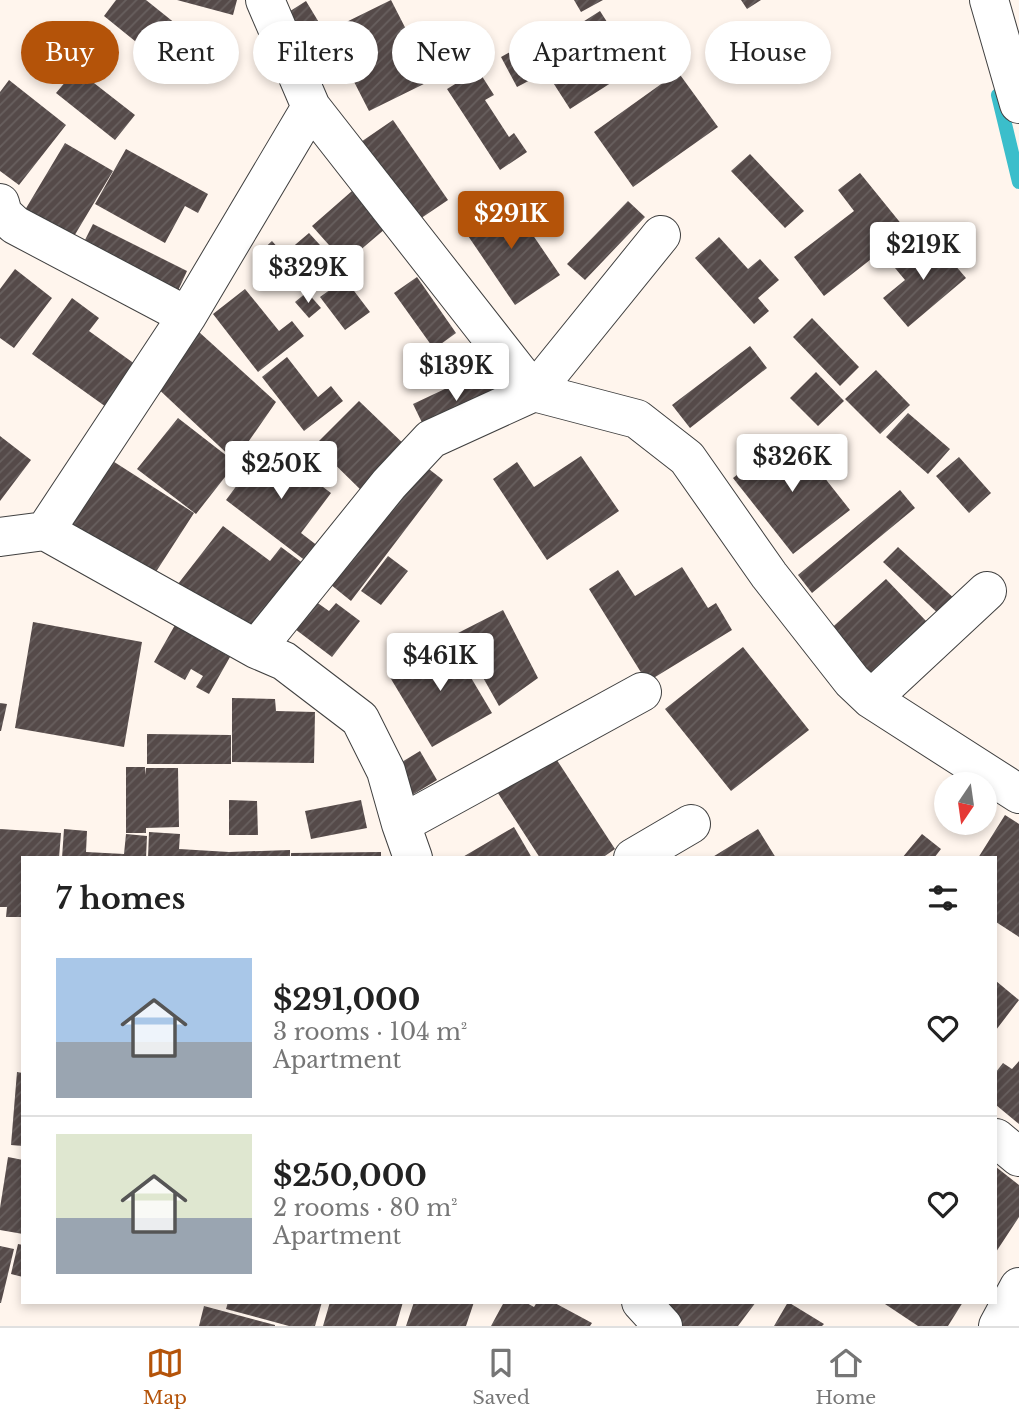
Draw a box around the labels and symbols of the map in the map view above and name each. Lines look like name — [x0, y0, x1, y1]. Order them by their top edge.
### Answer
pin: $291K — [462, 191, 560, 251]
pin: $219K — [874, 222, 972, 282]
pin: $329K — [259, 246, 357, 305]
pin: $139K — [407, 344, 505, 403]
pin: $326K — [743, 434, 841, 494]
pin: $250K — [232, 442, 330, 501]
pin: $461K — [391, 634, 489, 693]
north arrow — [934, 772, 998, 835]

